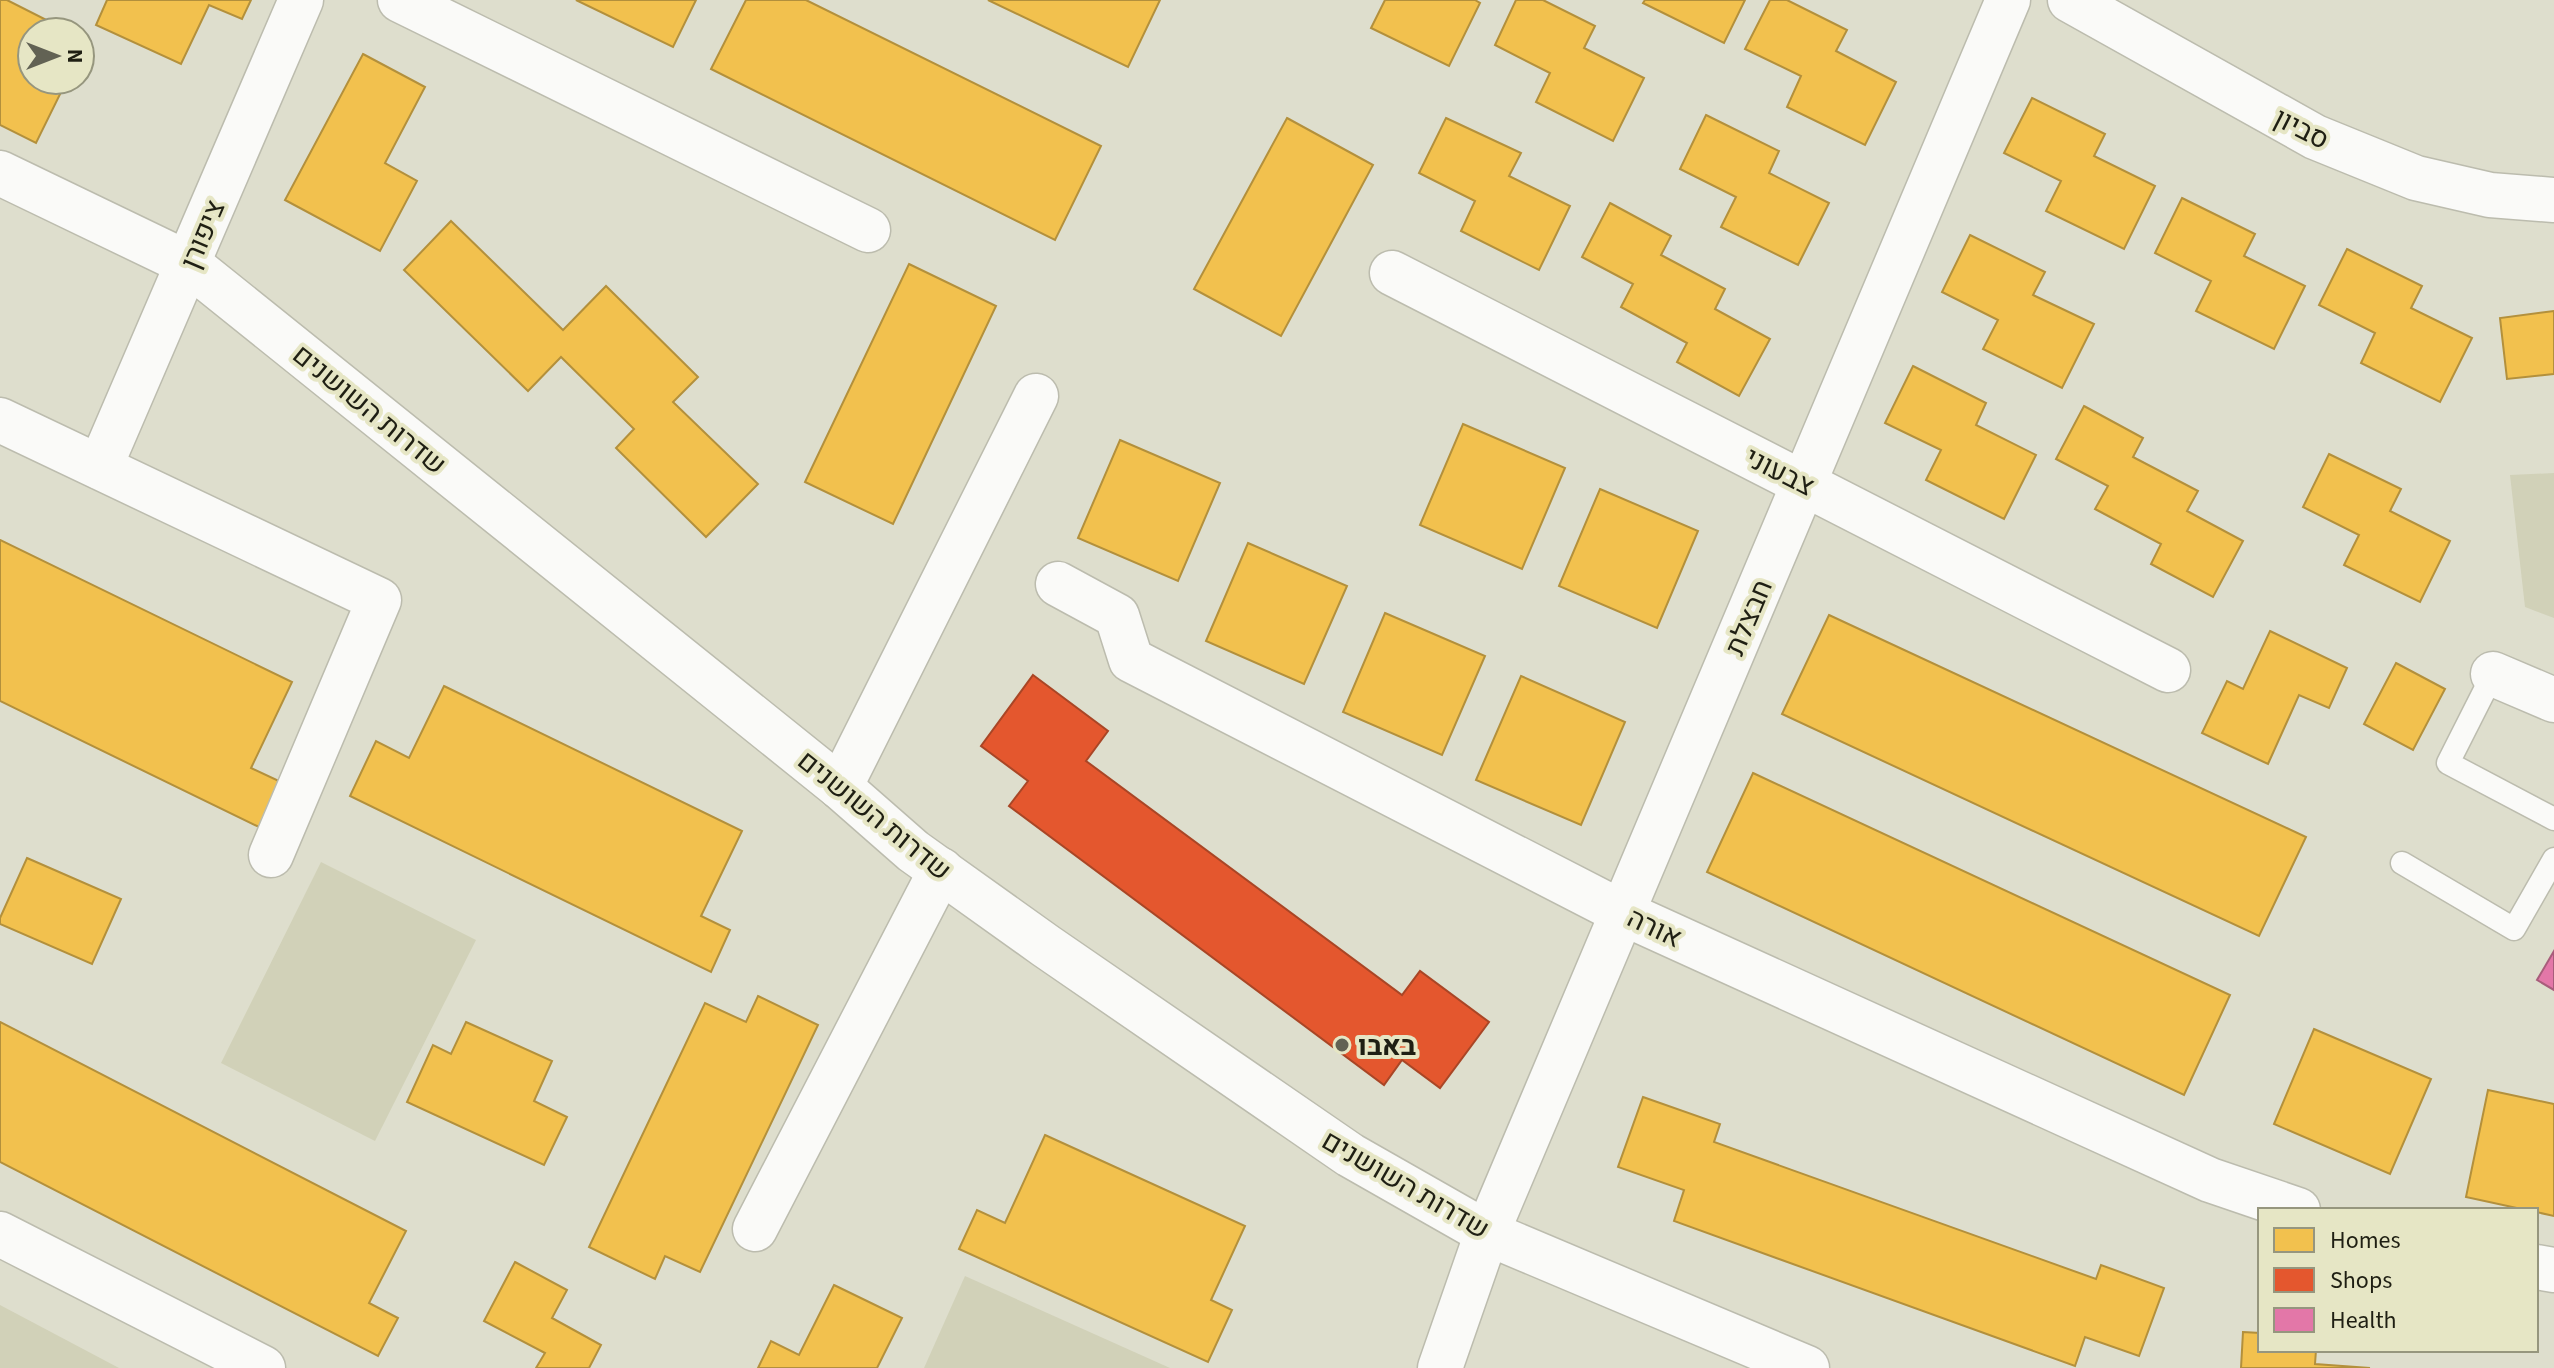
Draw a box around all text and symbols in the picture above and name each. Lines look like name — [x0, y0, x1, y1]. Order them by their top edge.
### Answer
north arrow — [16, 16, 96, 96]
text: N — [59, 49, 91, 63]
street label: סביון — [2267, 98, 2336, 160]
street label: ציפורן — [171, 194, 235, 275]
street label: שדרות השושנים — [284, 335, 455, 484]
street label: צבעוני — [1738, 437, 1821, 506]
street label: חבצלת — [1715, 573, 1783, 662]
street label: שדרות השושנים — [789, 741, 960, 890]
street label: אורה — [1621, 898, 1689, 958]
place label: באבו — [1358, 1026, 1416, 1066]
marker: באבו — [1333, 1036, 1351, 1054]
street label: שדרות השושנים — [1314, 1121, 1497, 1249]
legend — [2258, 1208, 2538, 1352]
text: Homes — [2330, 1223, 2401, 1258]
text: Shops — [2330, 1263, 2392, 1298]
text: Health — [2330, 1303, 2397, 1338]

